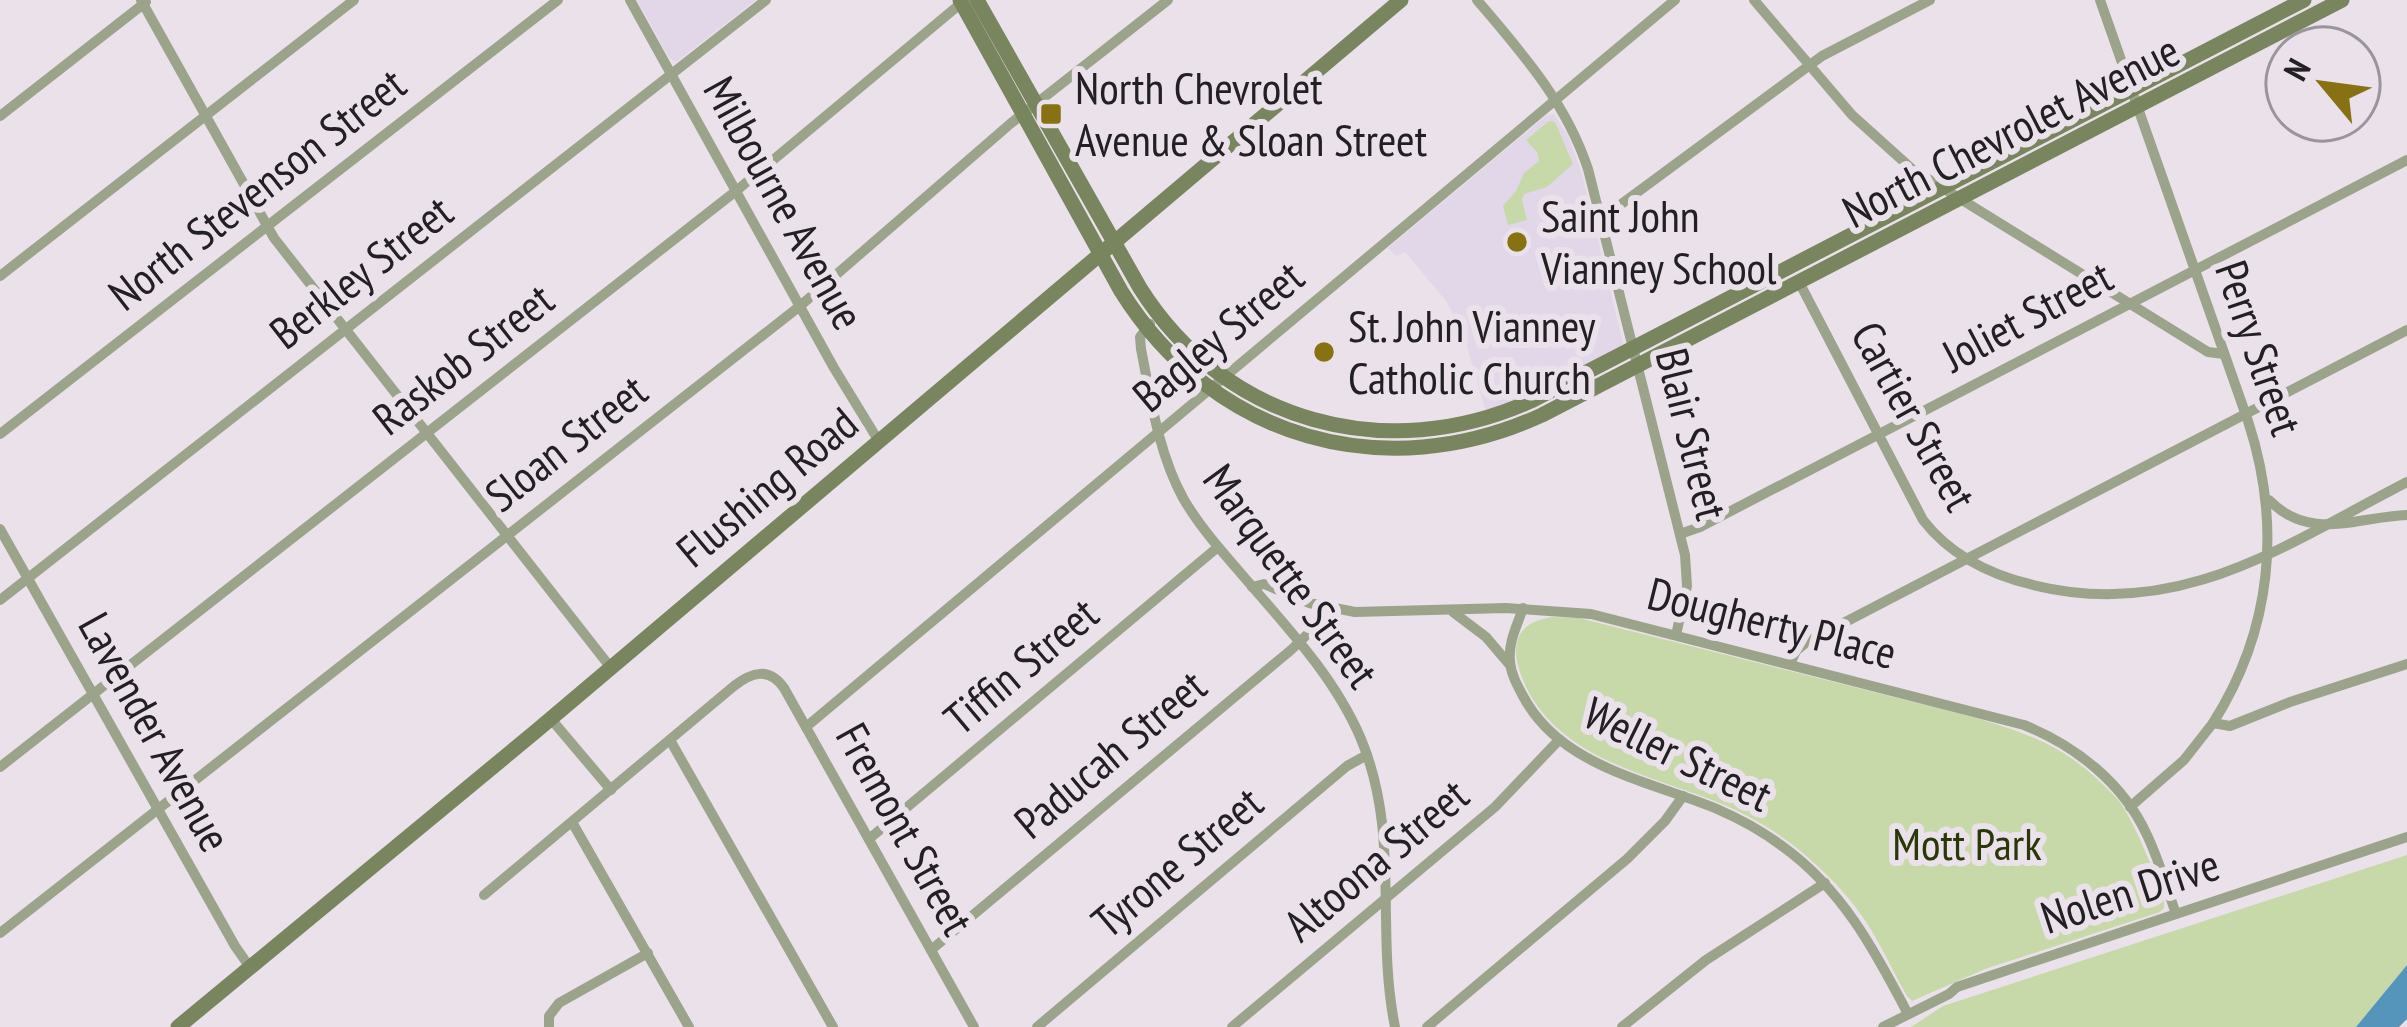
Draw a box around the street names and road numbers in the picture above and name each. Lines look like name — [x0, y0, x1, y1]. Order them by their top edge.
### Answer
street label: North Chevrolet Avenue — [1833, 20, 2188, 240]
street label: North Stevenson Street — [96, 54, 417, 322]
street label: Milbourne Avenue — [692, 66, 878, 339]
street label: Berkley Street — [257, 181, 464, 361]
street label: Joliet Street — [1930, 246, 2122, 385]
street label: Bagley Street — [1120, 247, 1315, 423]
street label: Perry Street — [2203, 253, 2317, 443]
street label: Raskob Street — [360, 269, 565, 447]
street label: Cartier Street — [1839, 311, 1991, 521]
street label: Blair Street — [1644, 342, 1742, 526]
street label: Sloan Street — [473, 361, 658, 523]
street label: Flushing Road — [664, 394, 869, 579]
street label: Marquette Street — [1191, 452, 1393, 699]
street label: Dougherty Place — [1642, 563, 1902, 681]
street label: Tiffin Street — [931, 584, 1110, 746]
street label: Lavender Avenue — [66, 602, 245, 861]
street label: Paducah Street — [1002, 656, 1218, 850]
street label: Weller Street — [1575, 683, 1782, 824]
street label: Fremont Street — [824, 713, 988, 945]
street label: Altoona Street — [1271, 765, 1480, 953]
street label: Tyrone Street — [1079, 773, 1274, 949]
street label: Nolen Drive — [2033, 834, 2226, 946]

